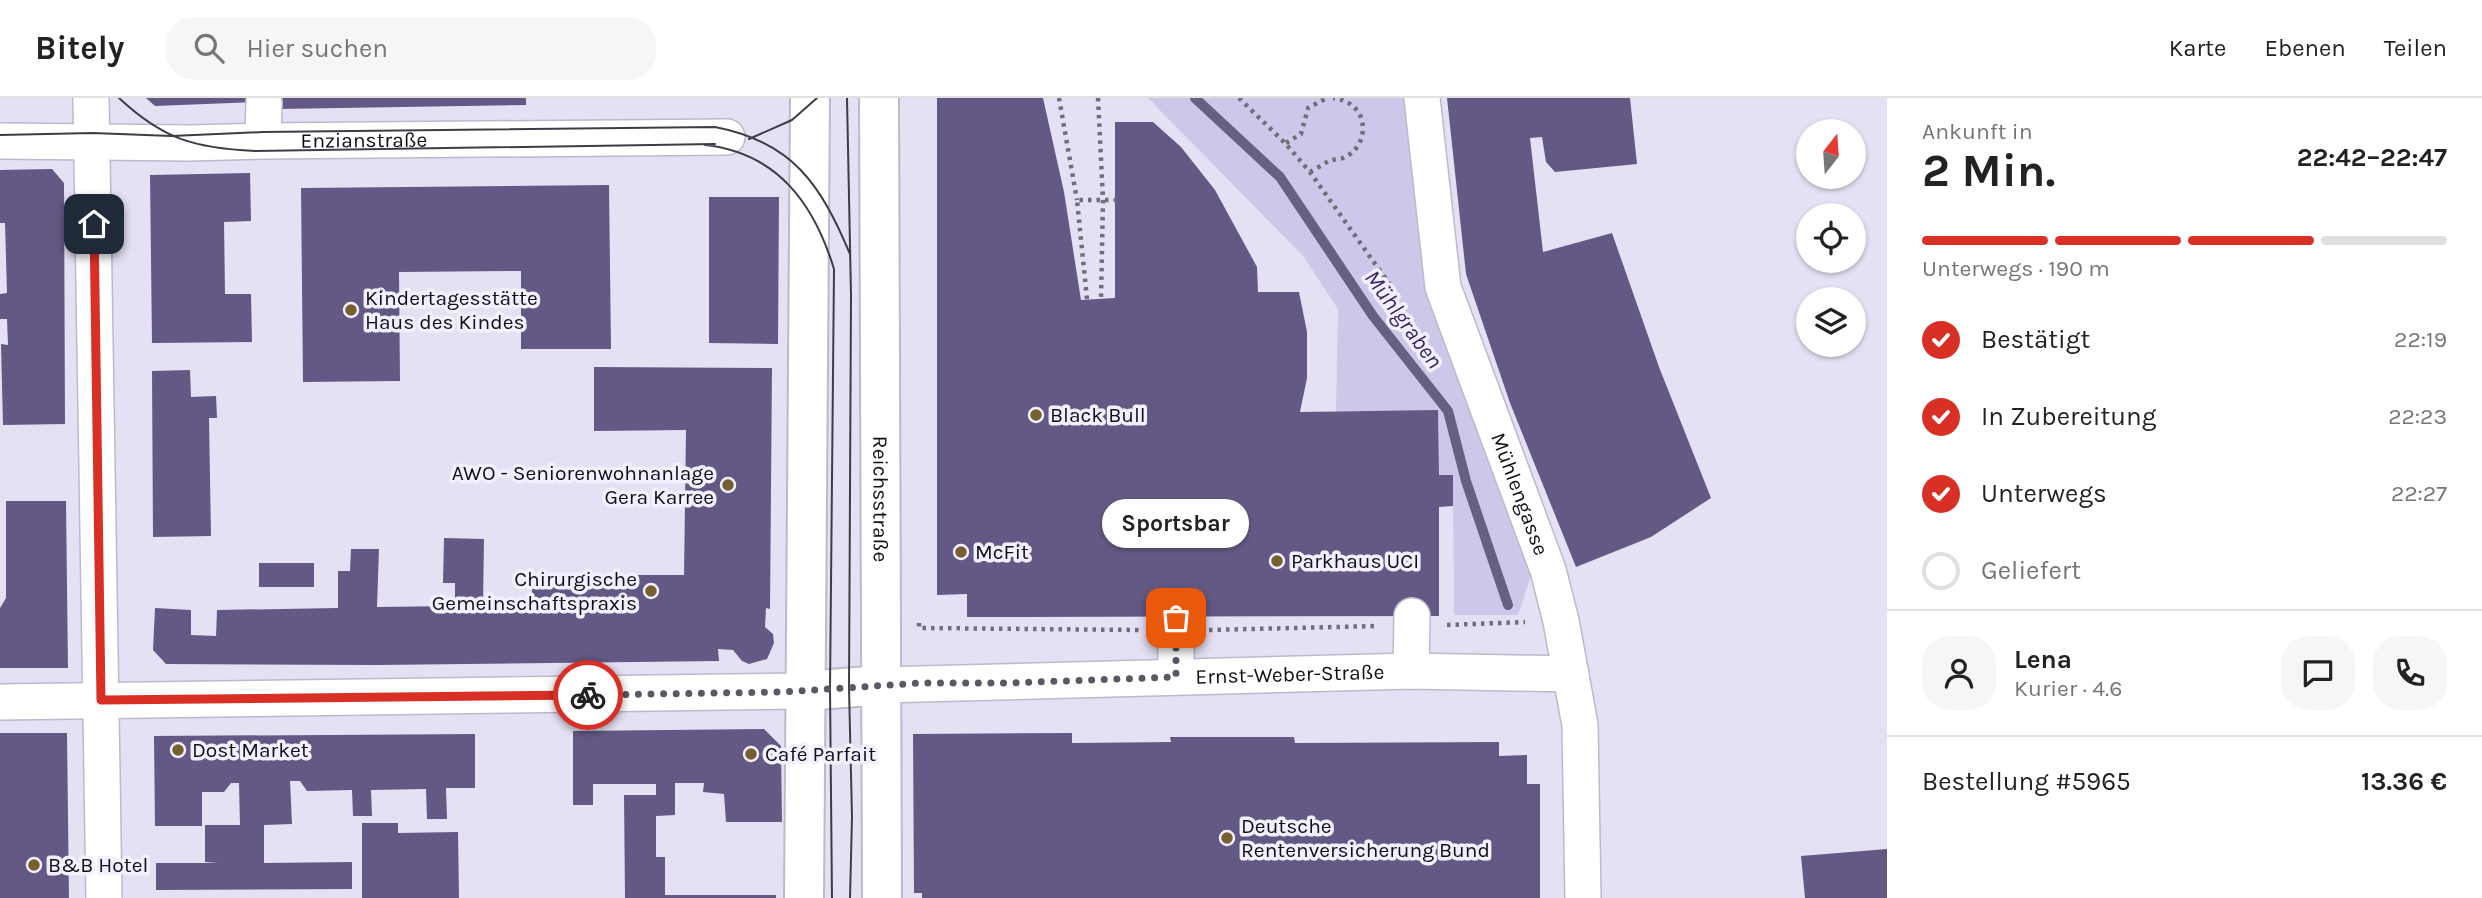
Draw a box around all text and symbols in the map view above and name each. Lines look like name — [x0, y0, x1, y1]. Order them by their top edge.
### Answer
search box — [166, 17, 656, 80]
text: Bitely — [35, 29, 124, 67]
icon: search — [190, 29, 228, 67]
text: Hier suchen — [246, 33, 388, 64]
text: Karte — [2169, 34, 2226, 62]
text: Ebenen — [2264, 34, 2346, 62]
text: Teilen — [2384, 34, 2447, 62]
text: Ankunft in — [1922, 118, 2033, 145]
north arrow — [1796, 119, 1866, 189]
map controls — [1796, 119, 1866, 357]
street label: Enzianstraße — [300, 128, 427, 153]
text: 22:42–22:47 — [2297, 142, 2447, 173]
text: 2 Min. — [1922, 144, 2055, 198]
pin — [64, 194, 124, 254]
button: locate — [1796, 203, 1866, 273]
icon: home — [75, 205, 113, 243]
text: Unterwegs · 190 m — [1922, 255, 2110, 282]
water label: Mühlgraben — [1359, 265, 1448, 374]
place label: Kindertagesstätte Haus des Kindes — [365, 286, 538, 334]
button: layers — [1796, 287, 1866, 357]
marker: Kindertagesstätte Haus des Kindes — [343, 302, 359, 318]
icon: check — [1922, 321, 1960, 359]
text: Bestätigt — [1981, 324, 2090, 355]
text: 22:19 — [2394, 326, 2447, 353]
icon: check — [1922, 398, 1960, 436]
text: In Zubereitung — [1981, 401, 2156, 432]
place label: Black Bull — [1050, 403, 1146, 427]
text: 22:23 — [2388, 403, 2447, 430]
marker: Black Bull — [1028, 407, 1044, 423]
street label: Mühlengasse — [1486, 429, 1553, 559]
street label: Reichsstraße — [868, 436, 893, 562]
place label: AWO - Seniorenwohnanlage Gera Karree — [452, 461, 714, 509]
icon: check — [1922, 475, 1960, 513]
marker: AWO - Seniorenwohnanlage Gera Karree — [720, 477, 736, 493]
text: Unterwegs — [1981, 478, 2107, 509]
text: 22:27 — [2391, 480, 2447, 507]
callout: Sportsbar — [1102, 499, 1250, 548]
text: Sportsbar — [1121, 510, 1230, 537]
place label: McFit — [975, 540, 1029, 564]
marker: McFit — [953, 544, 969, 560]
place label: Parkhaus UCI — [1291, 549, 1419, 573]
marker: Parkhaus UCI — [1269, 553, 1285, 569]
text: Geliefert — [1981, 555, 2081, 586]
place label: Chirurgische Gemeinschaftspraxis — [432, 567, 637, 615]
marker: Chirurgische Gemeinschaftspraxis — [643, 583, 659, 599]
pin — [1146, 588, 1206, 648]
icon: bag — [1157, 599, 1195, 637]
button: person — [1922, 636, 1996, 710]
button: chat — [2281, 636, 2355, 710]
button: phone — [2373, 636, 2447, 710]
text: Lena — [2014, 644, 2072, 675]
courier — [553, 660, 623, 730]
street label: Ernst-Weber-Straße — [1195, 660, 1385, 689]
text: Kurier · 4.6 — [2014, 675, 2122, 702]
icon: bike — [569, 676, 607, 714]
place label: Dost Market — [192, 738, 309, 762]
marker: Dost Market — [170, 742, 186, 758]
place label: Café Parfait — [765, 742, 876, 766]
marker: Café Parfait — [743, 746, 759, 762]
text: Bestellung #5965 — [1922, 766, 2131, 797]
text: 13.36 € — [2361, 766, 2447, 797]
place label: Deutsche Rentenversicherung Bund — [1241, 814, 1490, 862]
marker: Deutsche Rentenversicherung Bund — [1219, 830, 1235, 846]
place label: B&B Hotel — [48, 853, 148, 877]
marker: B&B Hotel — [26, 857, 42, 873]

